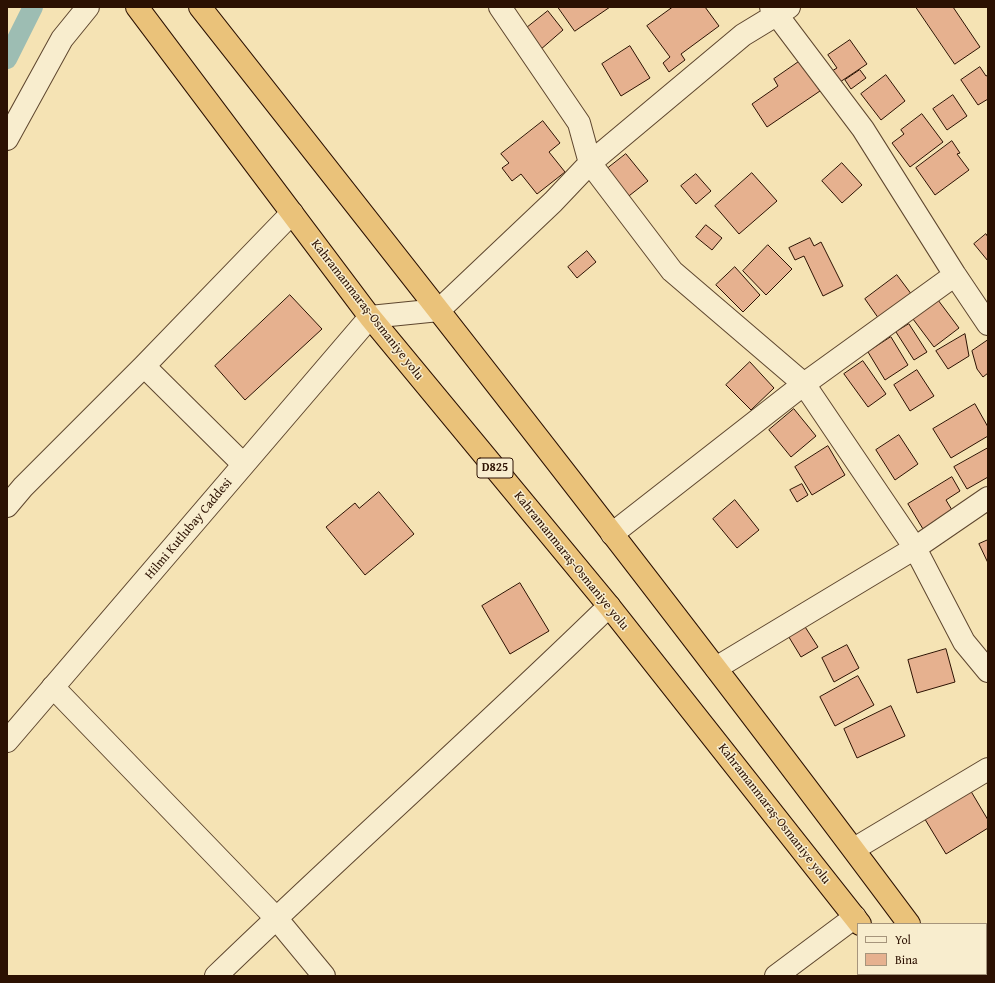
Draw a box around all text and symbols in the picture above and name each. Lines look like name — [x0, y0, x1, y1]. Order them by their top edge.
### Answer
street label: Kahramanmaraş-Osmaniye yolu — [307, 237, 427, 383]
road number: D825 — [477, 458, 513, 478]
street label: Hilmi Kutlubay Caddesi — [142, 475, 236, 583]
street label: Kahramanmaraş-Osmaniye yolu — [510, 489, 632, 633]
street label: Kahramanmaraş-Osmaniye yolu — [714, 741, 834, 887]
legend — [857, 923, 987, 975]
text: Yol — [895, 931, 911, 948]
text: Bina — [895, 951, 918, 968]

